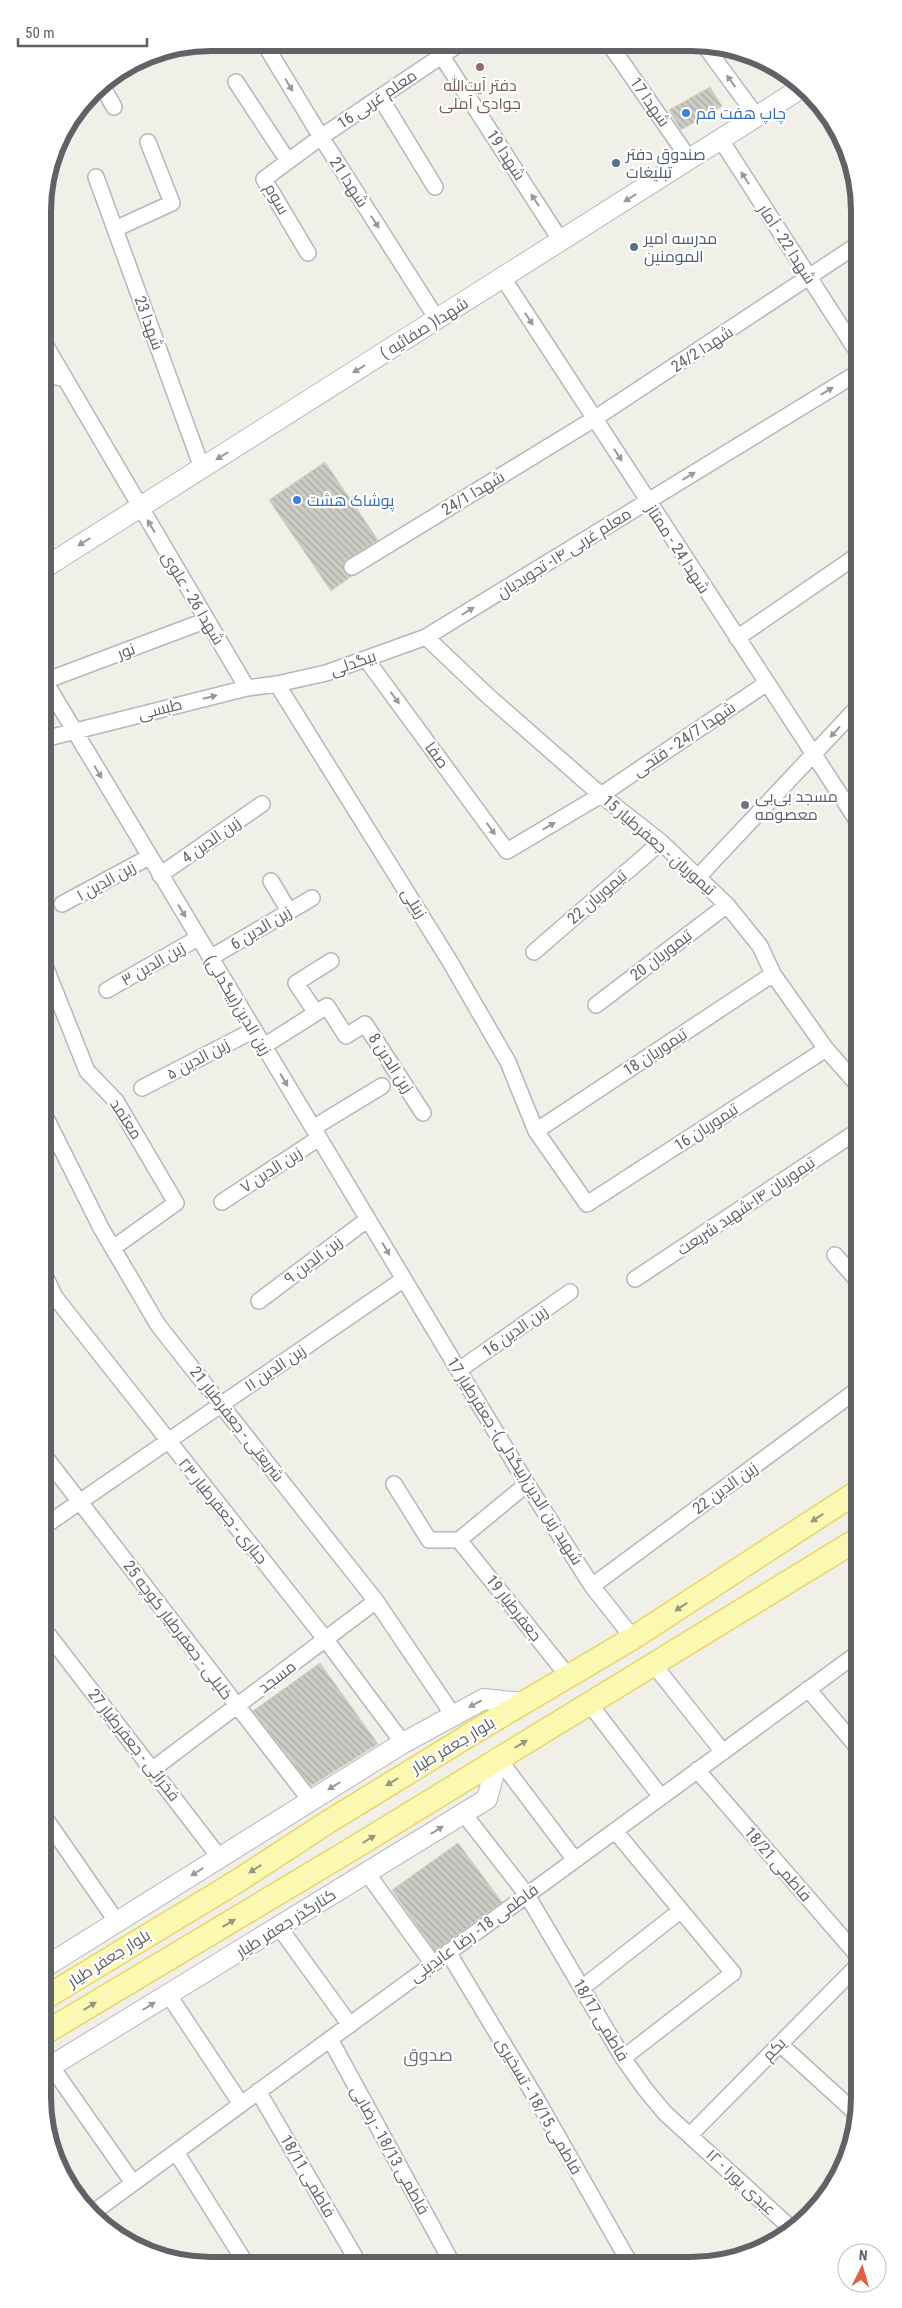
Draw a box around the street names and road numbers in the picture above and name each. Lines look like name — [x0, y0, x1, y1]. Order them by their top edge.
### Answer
street label: معلم غربی 16 — [334, 65, 421, 134]
street label: شهدا 17 — [625, 74, 674, 131]
street label: شهدا 19 — [482, 126, 529, 184]
street label: شهدا 21 — [325, 153, 372, 211]
street label: سوم — [259, 180, 293, 219]
street label: شهدا 22 - آمار — [753, 200, 820, 288]
street label: شهدا 23 — [130, 293, 168, 353]
street label: شهدا( صفائیه ) — [376, 293, 472, 364]
street label: شهدا 24/2 — [667, 322, 737, 377]
street label: شهدا 24/1 — [438, 467, 508, 520]
street label: شهدا 24 - ممتاز — [641, 500, 714, 598]
street label: معلم غربی ۱۴- تجویدیان — [493, 504, 636, 604]
street label: شهدا 26 - علوی — [157, 548, 228, 649]
street label: نور — [113, 639, 138, 663]
street label: بیگدلی — [327, 646, 379, 681]
street label: طبسی — [136, 694, 184, 725]
street label: شهدا 24/7 - فتحی — [629, 698, 739, 781]
street label: صفا — [421, 738, 453, 772]
street label: تیموریان - جعفرطیار 15 — [598, 791, 720, 900]
street label: زین الدین 4 — [178, 813, 245, 868]
street label: زین الدین ۱ — [73, 857, 139, 906]
street label: تیموریان 22 — [563, 866, 632, 929]
street label: زینلی — [397, 884, 431, 922]
street label: زین الدین 6 — [227, 902, 295, 954]
street label: تیموریان 20 — [626, 925, 697, 985]
street label: زین الدین ۳ — [118, 938, 189, 991]
street label: زین الدین(بیگدلی) — [200, 951, 275, 1059]
street label: تیموریان 18 — [619, 1024, 692, 1081]
street label: زین الدین 8 — [364, 1029, 417, 1097]
street label: زین الدین ۵ — [163, 1035, 233, 1084]
street label: معتمد — [106, 1095, 146, 1143]
street label: تیموریان 16 — [670, 1099, 743, 1156]
street label: زین الدین ۷ — [237, 1143, 306, 1198]
street label: تیموریان ۱۴-شهید شریعت — [673, 1152, 820, 1260]
street label: زین الدین ۹ — [280, 1232, 346, 1289]
street label: زین الدین 16 — [479, 1302, 552, 1361]
street label: زین الدین ۱۱ — [241, 1341, 310, 1396]
street label: شهید زین الدین(بیگدلی)- جعفرطیار 17 — [442, 1354, 587, 1569]
street label: شریعتی - جعفرطیار 21 — [185, 1362, 288, 1486]
street label: جباری - جعفرطیار ۲۳ — [174, 1454, 272, 1568]
street label: زین الدین 22 — [689, 1458, 762, 1519]
street label: خلیلی - جعفرطیار کوچه 25 — [118, 1557, 236, 1704]
street label: جعفرطیار 19 — [482, 1571, 546, 1645]
street label: مسجد — [254, 1657, 300, 1697]
street label: فخرائی - جعفرطیار 27 — [83, 1685, 184, 1806]
street label: بلوار جعفر طیار — [407, 1713, 498, 1778]
street label: فاطمی 18/21 — [740, 1823, 816, 1906]
street label: فاطمی 18- رضا عابدینی — [406, 1880, 543, 1987]
street label: کنارگذر جعفر طیار — [232, 1885, 339, 1962]
street label: بلوار جعفر طیار — [63, 1925, 154, 1991]
street label: فاطمی 18/17 — [568, 1975, 633, 2065]
street label: یکم — [758, 2033, 792, 2066]
street label: فاطمی 18/15 - تسخیری — [491, 2034, 586, 2179]
street label: فاطمی 18/13 - رضایی — [346, 2082, 433, 2218]
street label: فاطمی 18/11 — [276, 2131, 339, 2221]
street label: عبدی پور۱ - ۱۲ — [701, 2145, 780, 2220]

